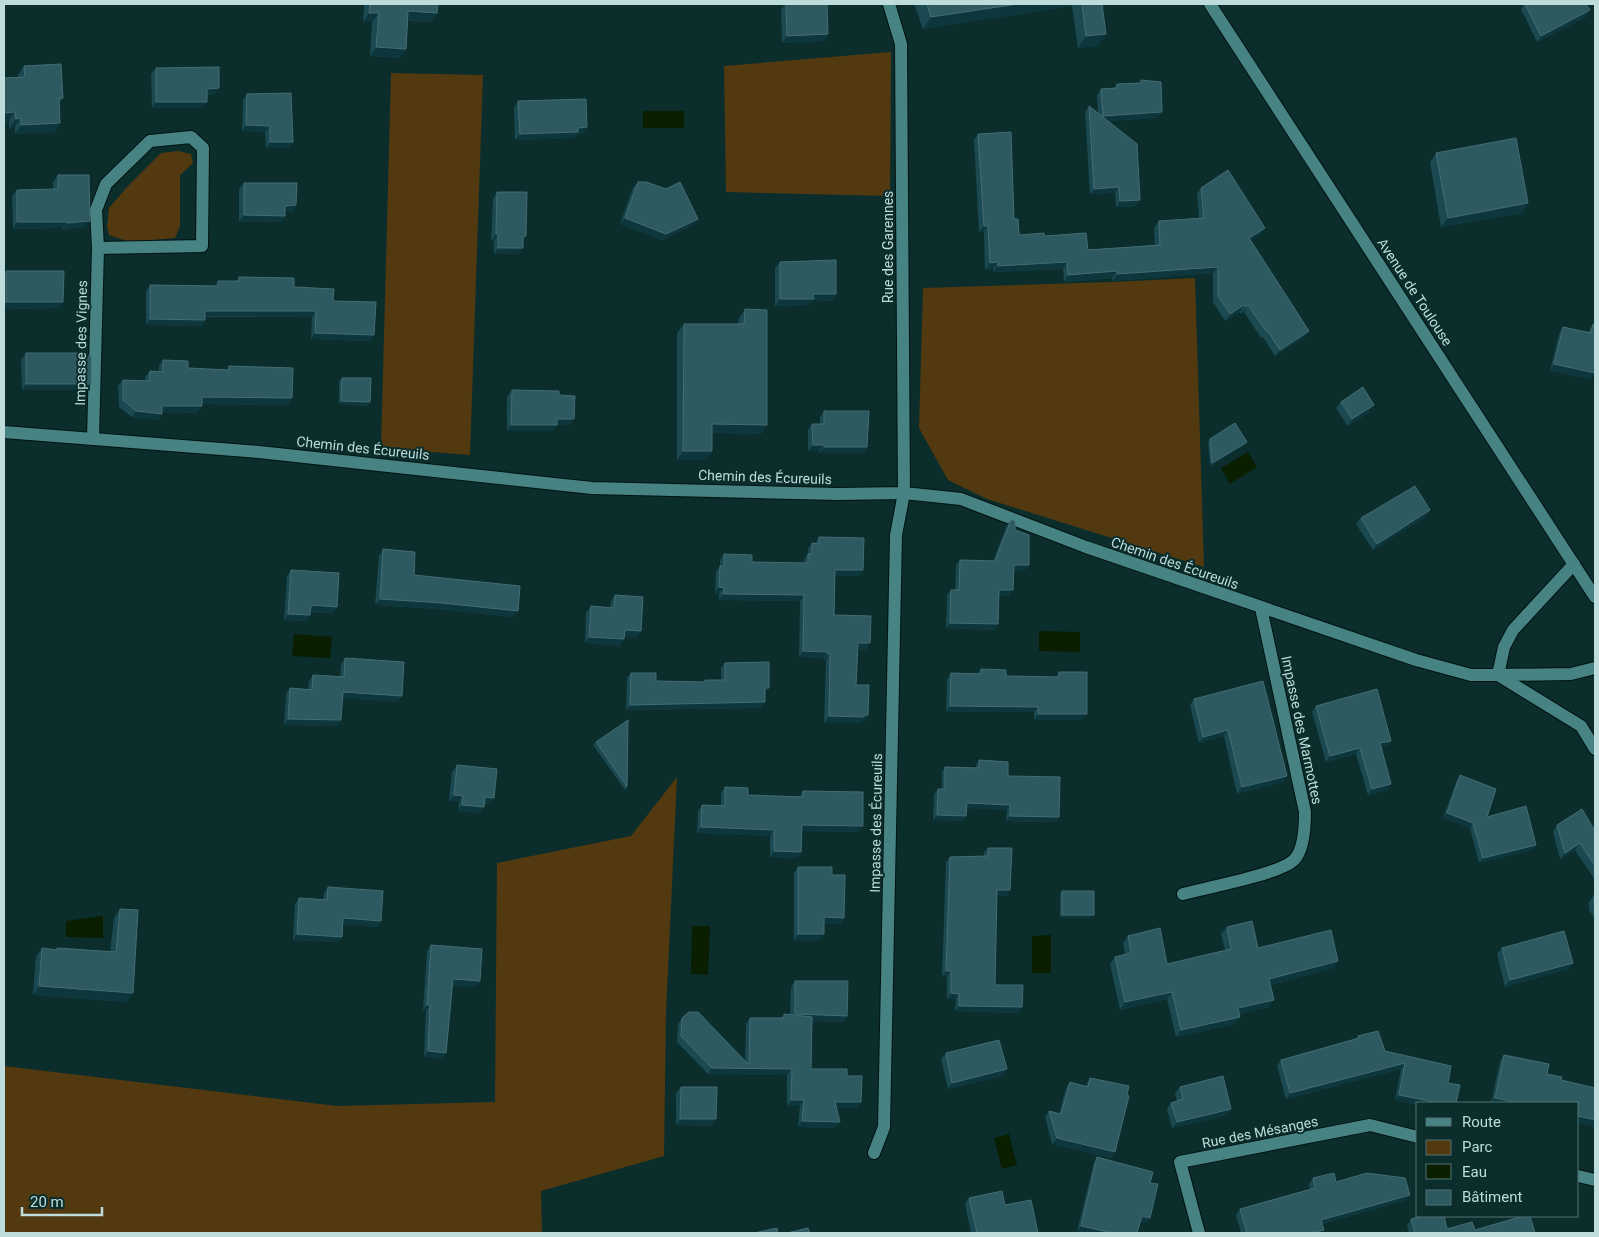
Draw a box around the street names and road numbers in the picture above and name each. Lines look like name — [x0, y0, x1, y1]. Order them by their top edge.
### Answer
street label: Rue des Garennes — [880, 191, 896, 303]
street label: Avenue de Toulouse — [1374, 235, 1456, 349]
street label: Impasse des Vignes — [72, 280, 90, 406]
street label: Chemin des Écureuils — [296, 432, 430, 463]
street label: Chemin des Écureuils — [698, 466, 832, 487]
street label: Chemin des Écureuils — [1109, 533, 1241, 592]
street label: Impasse des Marmottes — [1278, 654, 1326, 806]
street label: Impasse des Écureuils — [866, 753, 885, 893]
street label: Rue des Mésanges — [1201, 1113, 1319, 1151]

